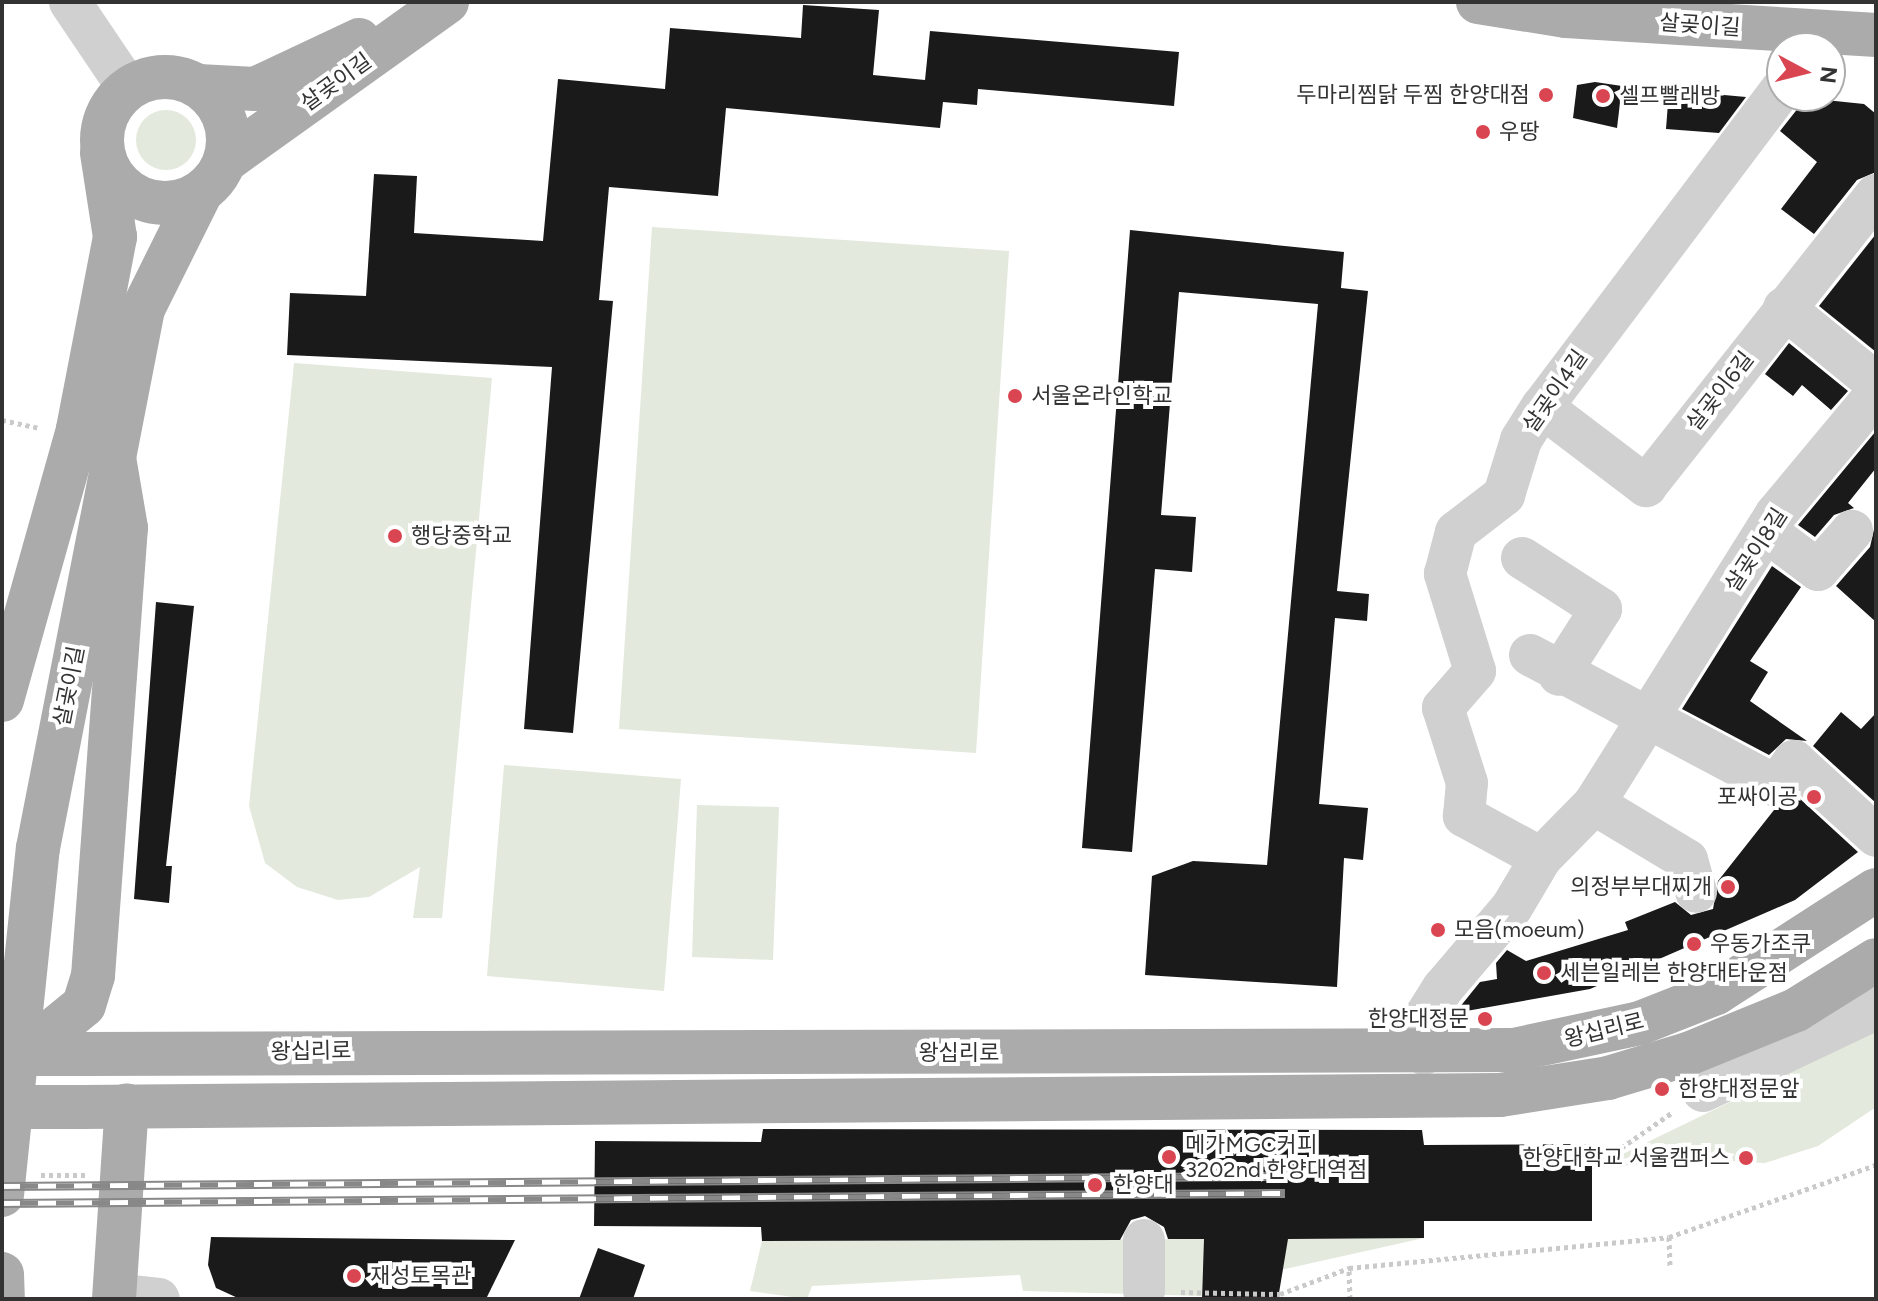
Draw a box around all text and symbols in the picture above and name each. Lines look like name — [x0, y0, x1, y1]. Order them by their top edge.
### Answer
street label: 살곶이길 — [1659, 9, 1741, 41]
north arrow — [1766, 32, 1846, 112]
street label: 살곶이길 — [295, 48, 377, 116]
text: N — [1814, 65, 1843, 85]
place label: 두마리찜닭 두찜 한양대점 — [1296, 82, 1530, 108]
place label: 셀프빨래방 — [1619, 83, 1720, 109]
marker: 두마리찜닭 두찜 한양대점 — [1537, 86, 1555, 104]
marker: 셀프빨래방 — [1594, 87, 1612, 105]
place label: 우땅 — [1499, 119, 1539, 145]
marker: 우땅 — [1474, 123, 1492, 141]
street label: 살곶이4길 — [1517, 345, 1593, 437]
street label: 살곶이6길 — [1681, 346, 1759, 436]
place label: 서울온라인학교 — [1031, 383, 1173, 409]
marker: 서울온라인학교 — [1006, 387, 1024, 405]
street label: 살곶이8길 — [1719, 503, 1793, 597]
place label: 행당중학교 — [411, 523, 512, 549]
marker: 행당중학교 — [386, 527, 404, 545]
street label: 살곶이길 — [48, 644, 90, 728]
place label: 포싸이공 — [1717, 784, 1798, 810]
marker: 포싸이공 — [1805, 788, 1823, 806]
place label: 의정부부대찌개 — [1570, 874, 1712, 900]
marker: 의정부부대찌개 — [1719, 878, 1737, 896]
place label: 모음(moeum) — [1454, 917, 1584, 943]
marker: 모음(moeum) — [1429, 921, 1447, 939]
place label: 우동가조쿠 — [1710, 931, 1811, 957]
marker: 우동가조쿠 — [1685, 935, 1703, 953]
place label: 세븐일레븐 한양대타운점 — [1560, 960, 1788, 986]
marker: 세븐일레븐 한양대타운점 — [1535, 964, 1553, 982]
place label: 한양대정문 — [1368, 1006, 1469, 1032]
street label: 왕십리로 — [1562, 1007, 1646, 1053]
marker: 한양대정문 — [1476, 1010, 1494, 1028]
street label: 왕십리로 — [270, 1037, 352, 1065]
street label: 왕십리로 — [919, 1040, 999, 1066]
place label: 한양대정문앞 — [1678, 1076, 1799, 1102]
marker: 한양대정문앞 — [1653, 1080, 1671, 1098]
place label: 메가MGC커피 3202nd 한양대역점 — [1185, 1131, 1367, 1182]
place label: 한양대학교 서울캠퍼스 — [1522, 1145, 1730, 1171]
marker: 메가MGC커피 3202nd 한양대역점 — [1160, 1148, 1178, 1166]
marker: 한양대학교 서울캠퍼스 — [1737, 1149, 1755, 1167]
place label: 한양대 — [1113, 1172, 1174, 1198]
marker: 한양대 — [1084, 1174, 1106, 1196]
place label: 재성토목관 — [370, 1263, 471, 1289]
marker: 재성토목관 — [345, 1267, 363, 1285]

